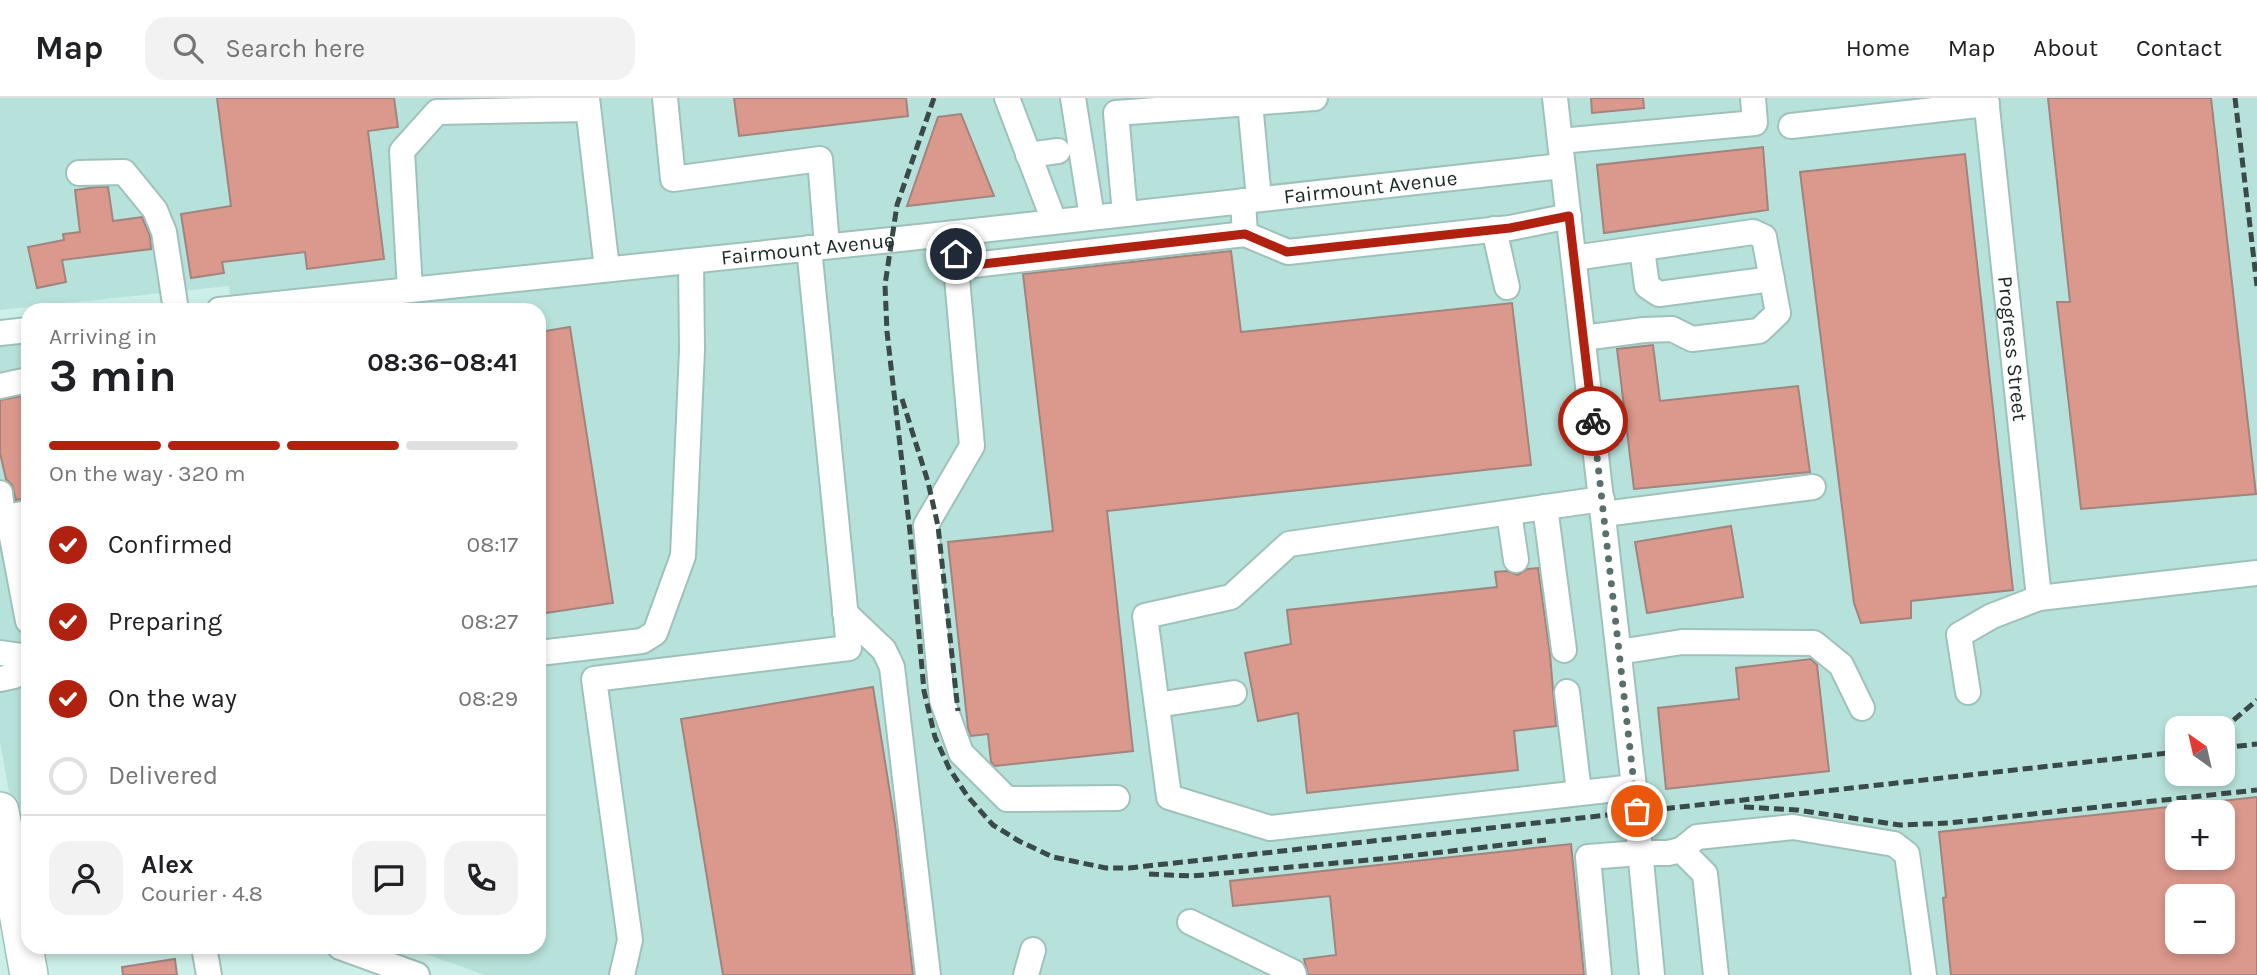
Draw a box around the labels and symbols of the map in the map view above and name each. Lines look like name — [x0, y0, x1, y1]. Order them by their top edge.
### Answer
street label: Fairmount Avenue — [1282, 166, 1459, 209]
pin — [926, 224, 986, 284]
street label: Fairmount Avenue — [720, 228, 896, 270]
street label: Progress Street — [1993, 275, 2032, 422]
courier — [1558, 386, 1628, 456]
north arrow — [2165, 716, 2235, 786]
pin — [1607, 781, 1667, 841]

